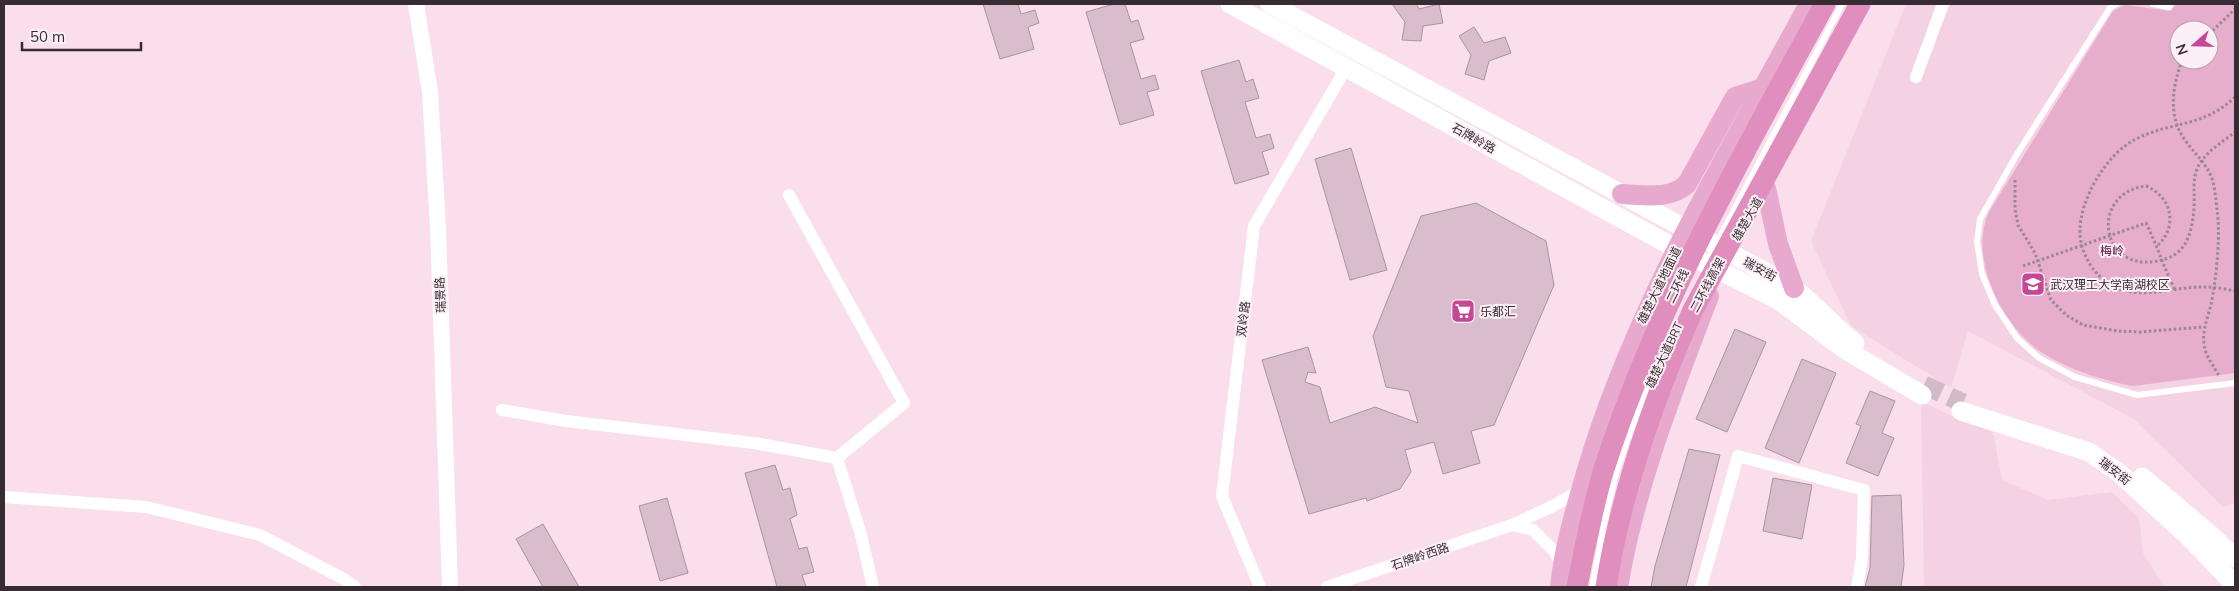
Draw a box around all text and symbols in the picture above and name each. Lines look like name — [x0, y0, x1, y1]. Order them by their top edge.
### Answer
scale bar — [22, 20, 141, 52]
north arrow — [2169, 20, 2219, 70]
text: 50 m — [30, 27, 65, 46]
text: N — [2172, 41, 2192, 57]
street label: 石牌岭路 — [1449, 120, 1499, 156]
street label: 雄楚大道 — [1729, 194, 1765, 244]
park label: 梅岭 — [2100, 243, 2124, 258]
street label: 雄楚大道地面道 — [1634, 244, 1684, 326]
street label: 瑞安街 — [1741, 254, 1779, 284]
street label: 二环线高架 — [1686, 255, 1728, 315]
street label: 二环线 — [1662, 267, 1692, 305]
school or university icon: 武汉理工大学南湖校区 — [2020, 271, 2046, 297]
street label: 瑞景路 — [432, 277, 448, 313]
place label: 武汉理工大学南湖校区 — [2050, 277, 2170, 292]
supermarket icon: 乐都汇 — [1450, 298, 1476, 324]
street label: 双岭路 — [1233, 300, 1253, 338]
place label: 乐都汇 — [1480, 304, 1516, 319]
street label: 雄楚大道BRT — [1642, 319, 1686, 391]
street label: 瑞安街 — [2096, 454, 2134, 488]
street label: 石牌岭西路 — [1389, 539, 1451, 573]

